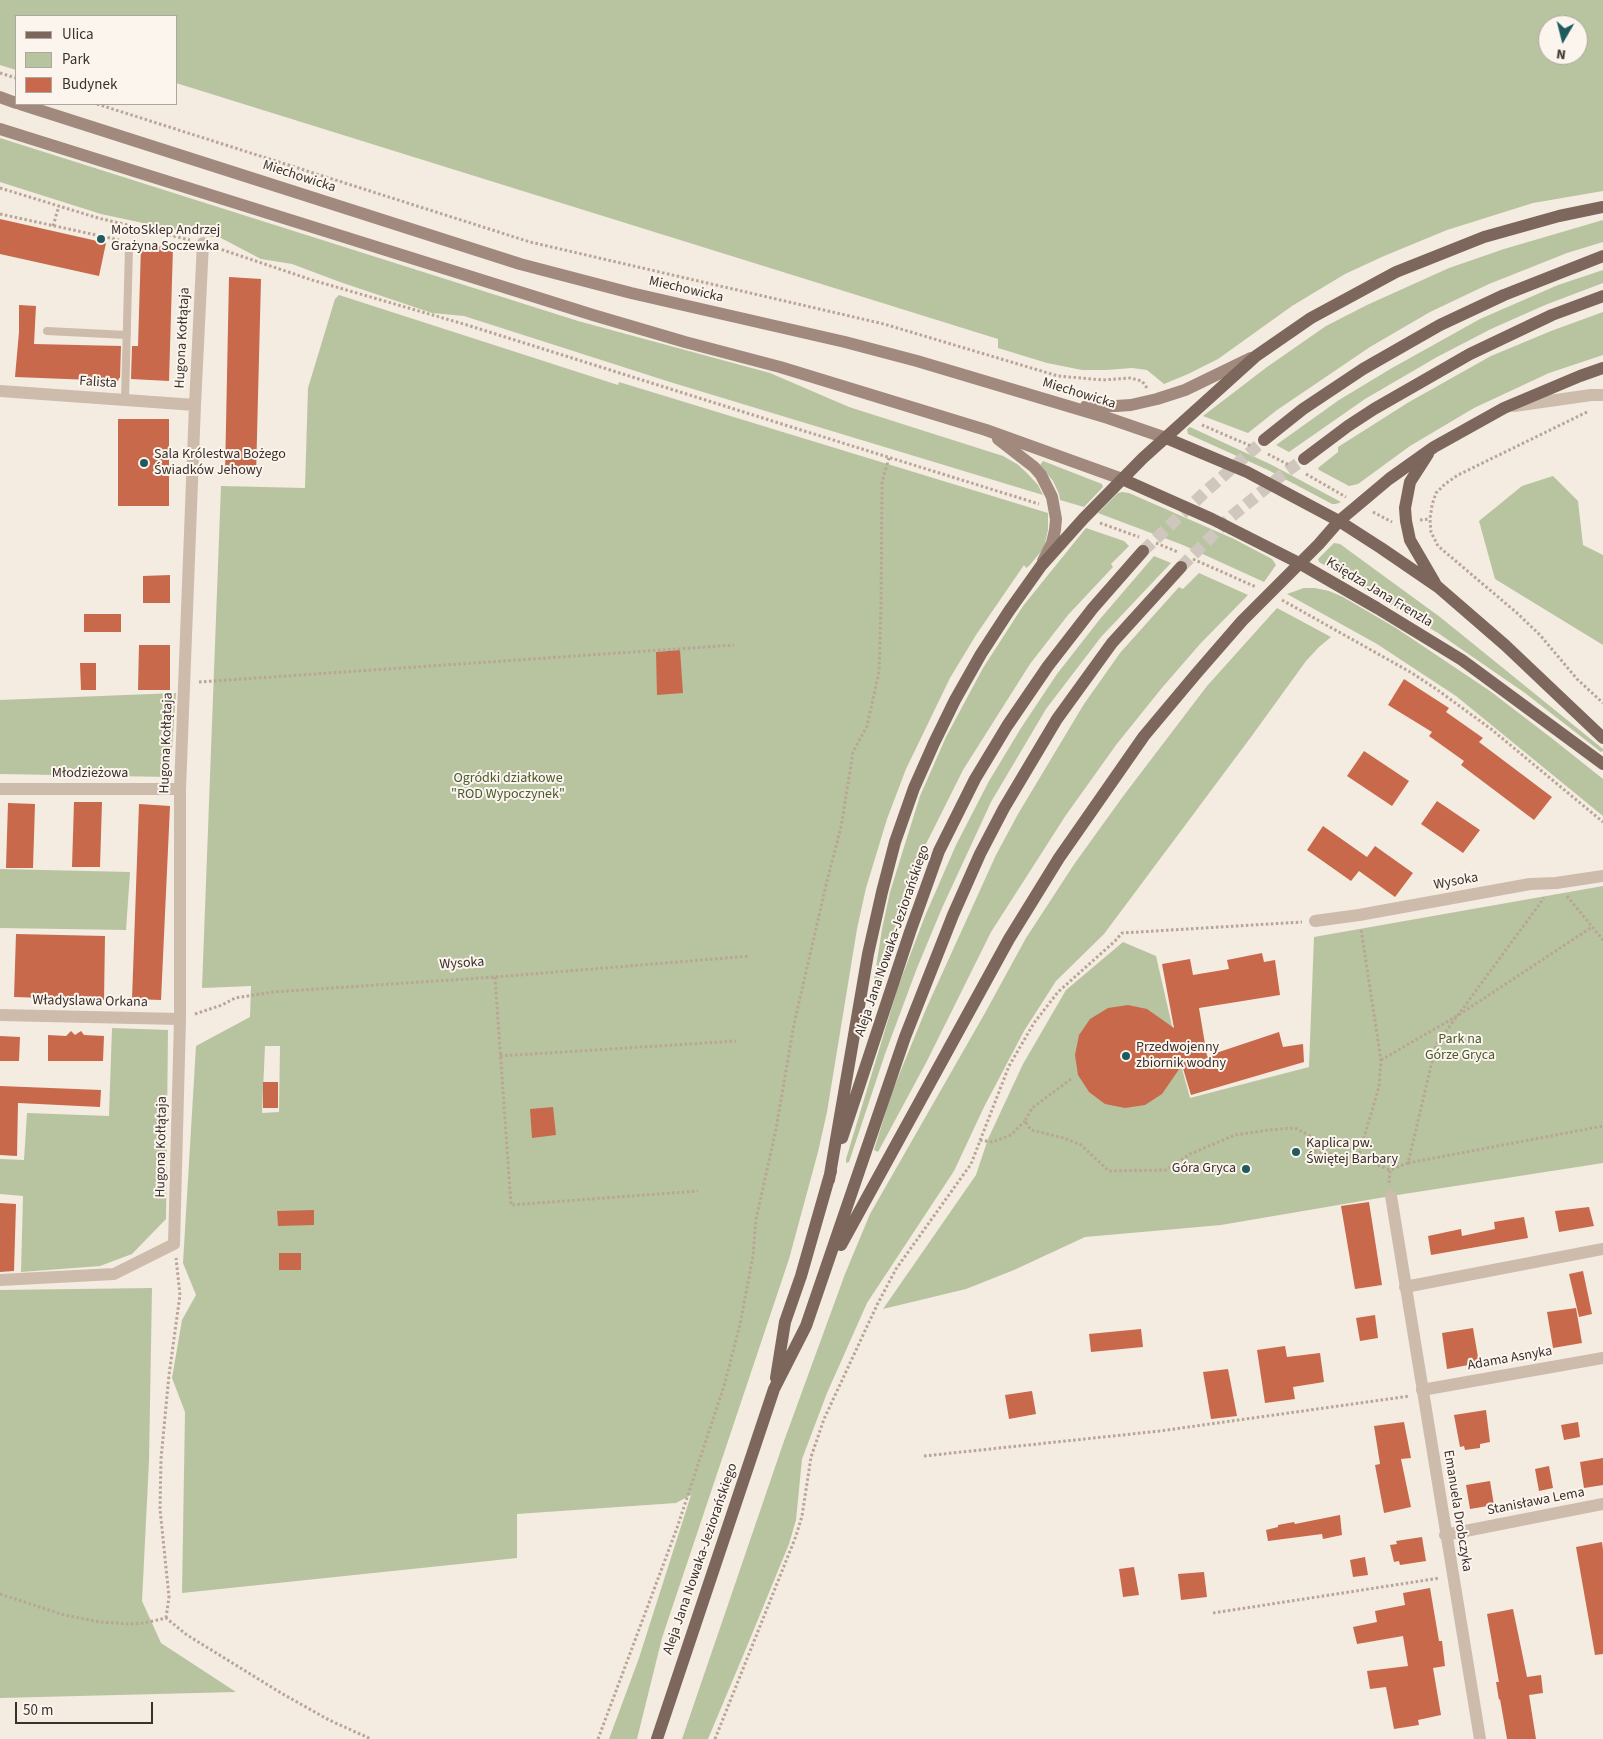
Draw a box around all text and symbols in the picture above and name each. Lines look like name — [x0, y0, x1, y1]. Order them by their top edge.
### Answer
legend — [15, 15, 178, 105]
north arrow — [1538, 15, 1588, 65]
text: Ulica — [62, 24, 93, 45]
text: N — [1555, 43, 1567, 64]
text: Park — [62, 49, 90, 70]
text: Budynek — [62, 74, 117, 95]
street label: Miechowicka — [260, 157, 338, 197]
place label: MotoSklep Andrzej Grażyna Soczewka — [111, 223, 220, 256]
marker: MotoSklep Andrzej Grażyna Soczewka — [95, 233, 107, 245]
street label: Miechowicka — [647, 273, 725, 307]
street label: Hugona Kołłątaja — [172, 287, 194, 389]
street label: Falista — [79, 373, 117, 393]
street label: Miechowicka — [1040, 375, 1118, 413]
place label: Sala Królestwa Bożego Świadków Jehowy — [154, 447, 286, 480]
marker: Sala Królestwa Bożego Świadków Jehowy — [138, 457, 150, 469]
street label: Księdza Jana Frenzla — [1323, 555, 1435, 631]
street label: Hugona Kołłątaja — [157, 692, 177, 794]
street label: Młodzieżowa — [52, 766, 128, 782]
park label: Ogródki działkowe "ROD Wypoczynek" — [451, 771, 565, 804]
street label: Aleja Jana Nowaka-Jeziorańskiego — [852, 843, 934, 1039]
street label: Wysoka — [1432, 870, 1480, 894]
street label: Wysoka — [439, 954, 485, 974]
street label: Władyslawa Orkana — [32, 993, 148, 1011]
park label: Park na Górze Gryca — [1425, 1032, 1495, 1064]
place label: Przedwojenny zbiornik wodny — [1136, 1040, 1226, 1072]
marker: Przedwojenny zbiornik wodny — [1120, 1050, 1132, 1062]
street label: Hugona Kołłątaja — [153, 1096, 171, 1198]
place label: Kaplica pw. Świętej Barbary — [1306, 1136, 1398, 1168]
marker: Kaplica pw. Świętej Barbary — [1290, 1146, 1302, 1158]
place label: Góra Gryca — [1172, 1161, 1236, 1177]
marker: Góra Gryca — [1240, 1163, 1252, 1175]
street label: Adama Asnyka — [1466, 1343, 1554, 1375]
street label: Emanuela Drobczyka — [1439, 1449, 1475, 1573]
street label: Aleja Jana Nowaka-Jeziorańskiego — [660, 1461, 742, 1657]
street label: Stanisława Lema — [1486, 1484, 1586, 1520]
scale bar — [18, 1692, 155, 1724]
text: 50 m — [23, 1700, 53, 1721]

